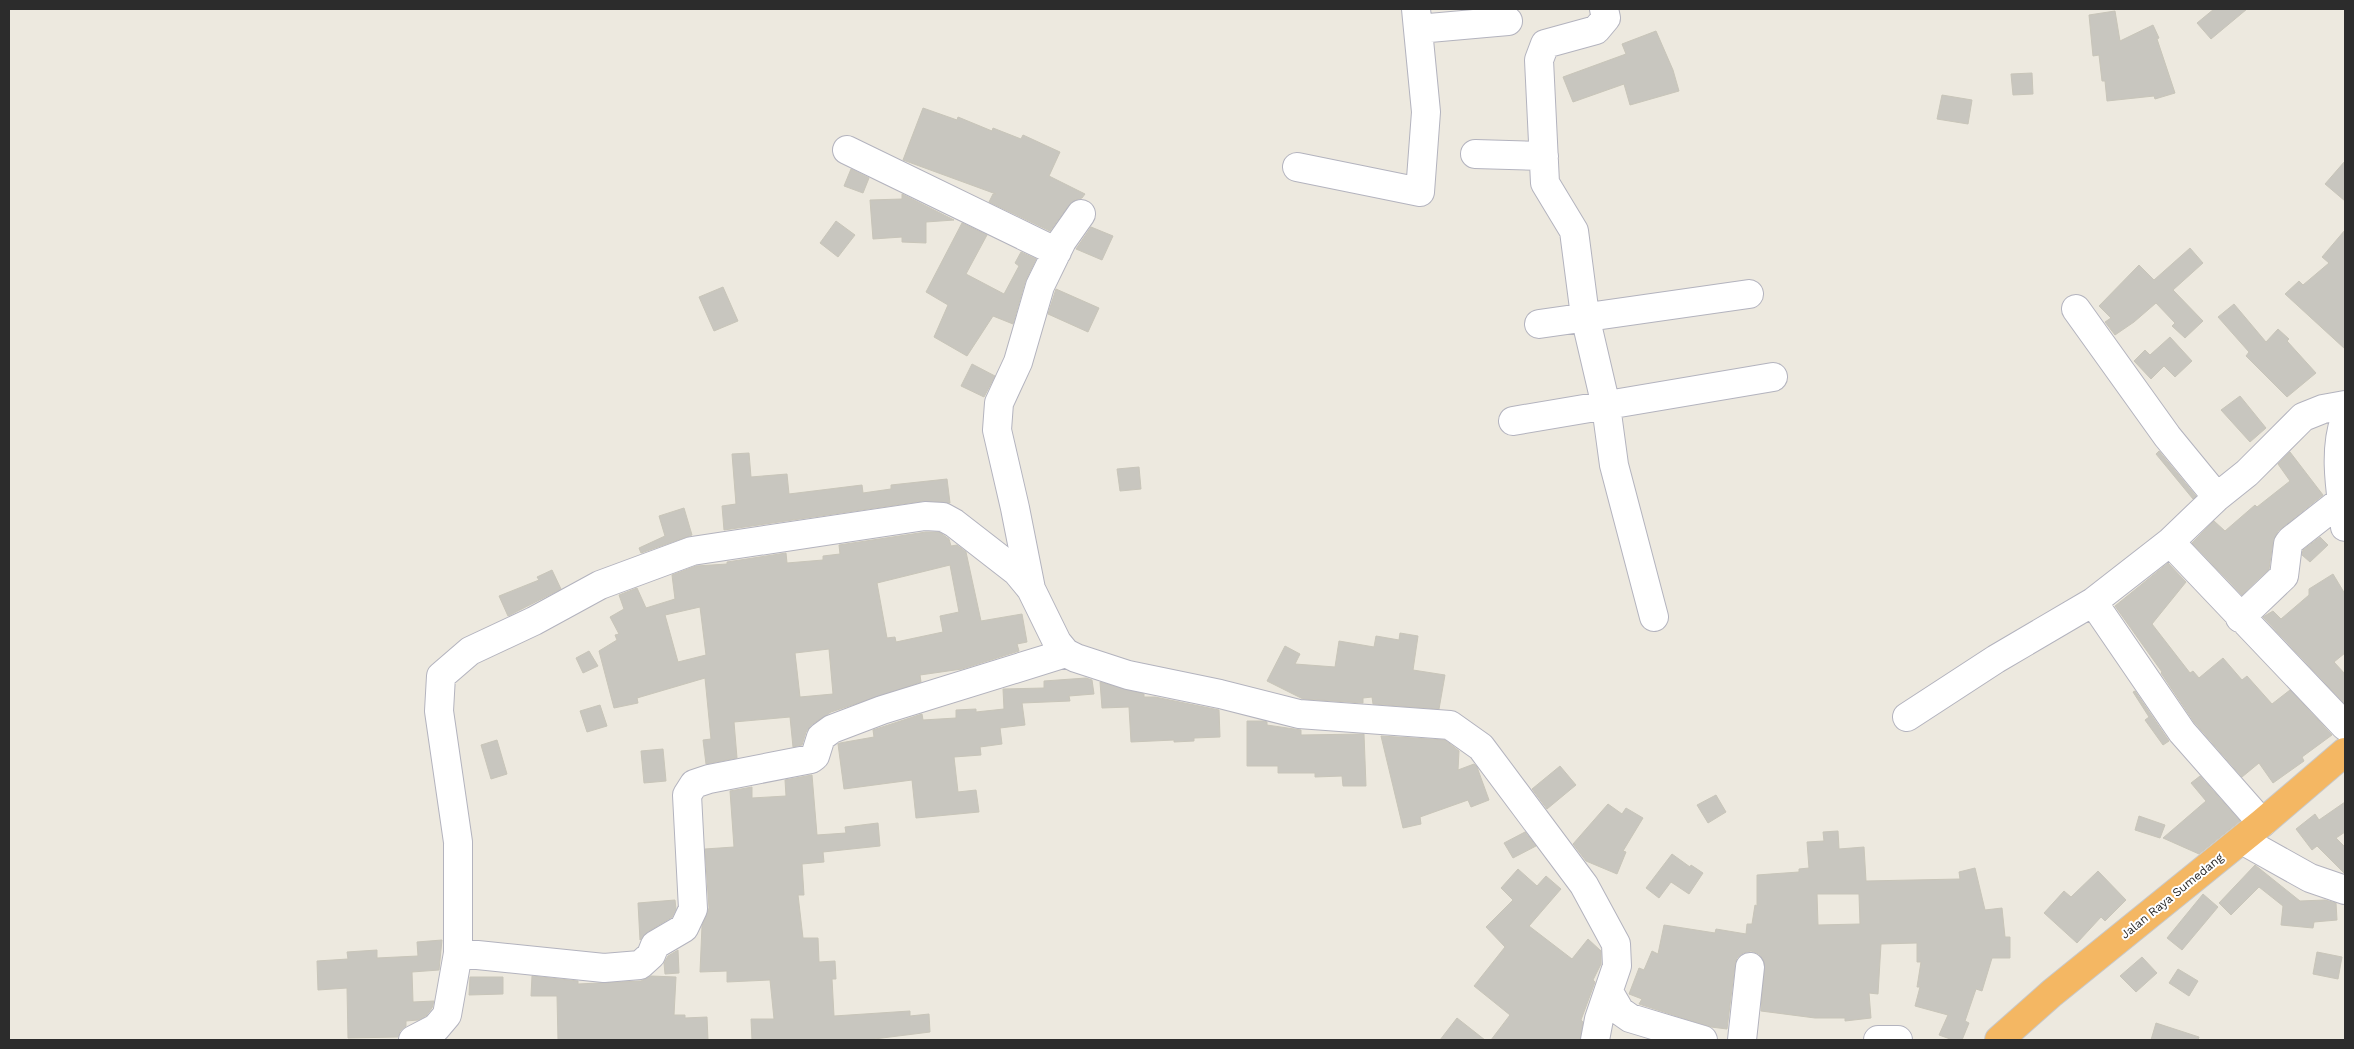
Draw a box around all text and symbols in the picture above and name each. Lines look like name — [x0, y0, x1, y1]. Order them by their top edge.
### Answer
street label: Jalan Raya Sumedang — [2118, 850, 2227, 942]

